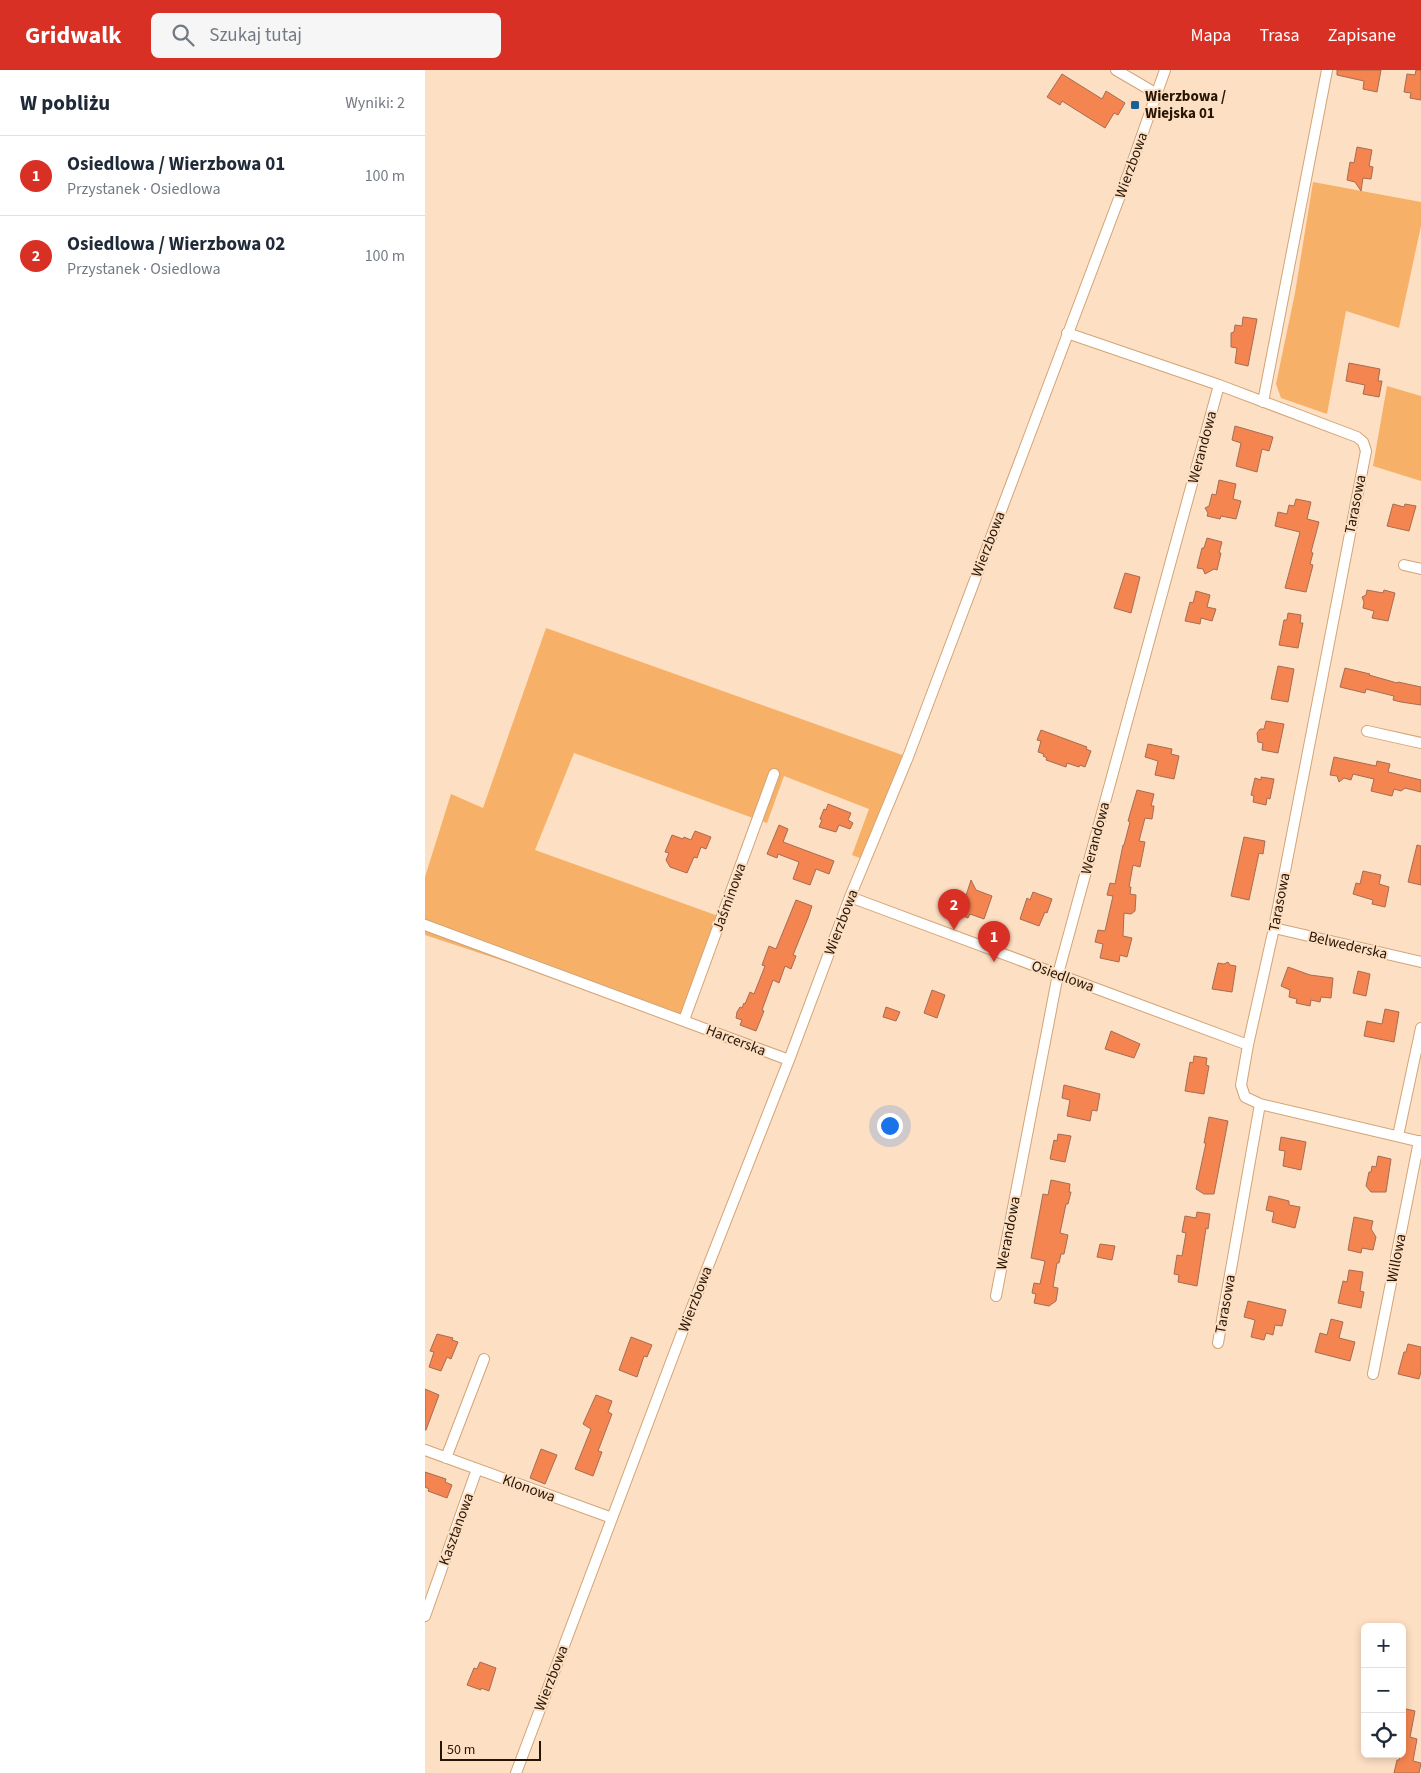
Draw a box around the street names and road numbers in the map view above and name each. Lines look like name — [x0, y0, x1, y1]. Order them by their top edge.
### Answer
street label: Wierzbowa — [1110, 129, 1153, 201]
street label: Werandowa — [1183, 408, 1222, 486]
street label: Tarasowa — [1340, 473, 1371, 535]
street label: Wierzbowa — [966, 508, 1011, 580]
street label: Werandowa — [1076, 799, 1115, 877]
street label: Jaśminowa — [707, 860, 752, 934]
street label: Tarasowa — [1264, 871, 1295, 933]
street label: Wierzbowa — [819, 886, 864, 958]
street label: Belwederska — [1306, 926, 1389, 965]
street label: Osiedlowa — [1028, 955, 1097, 998]
street label: Harcerska — [703, 1019, 769, 1061]
street label: Werandowa — [991, 1195, 1026, 1272]
street label: Willowa — [1381, 1232, 1412, 1284]
street label: Wierzbowa — [673, 1263, 718, 1335]
street label: Tarasowa — [1210, 1273, 1241, 1335]
street label: Klonowa — [499, 1469, 558, 1508]
street label: Kasztanowa — [434, 1490, 479, 1568]
street label: Wierzbowa — [529, 1642, 574, 1714]

